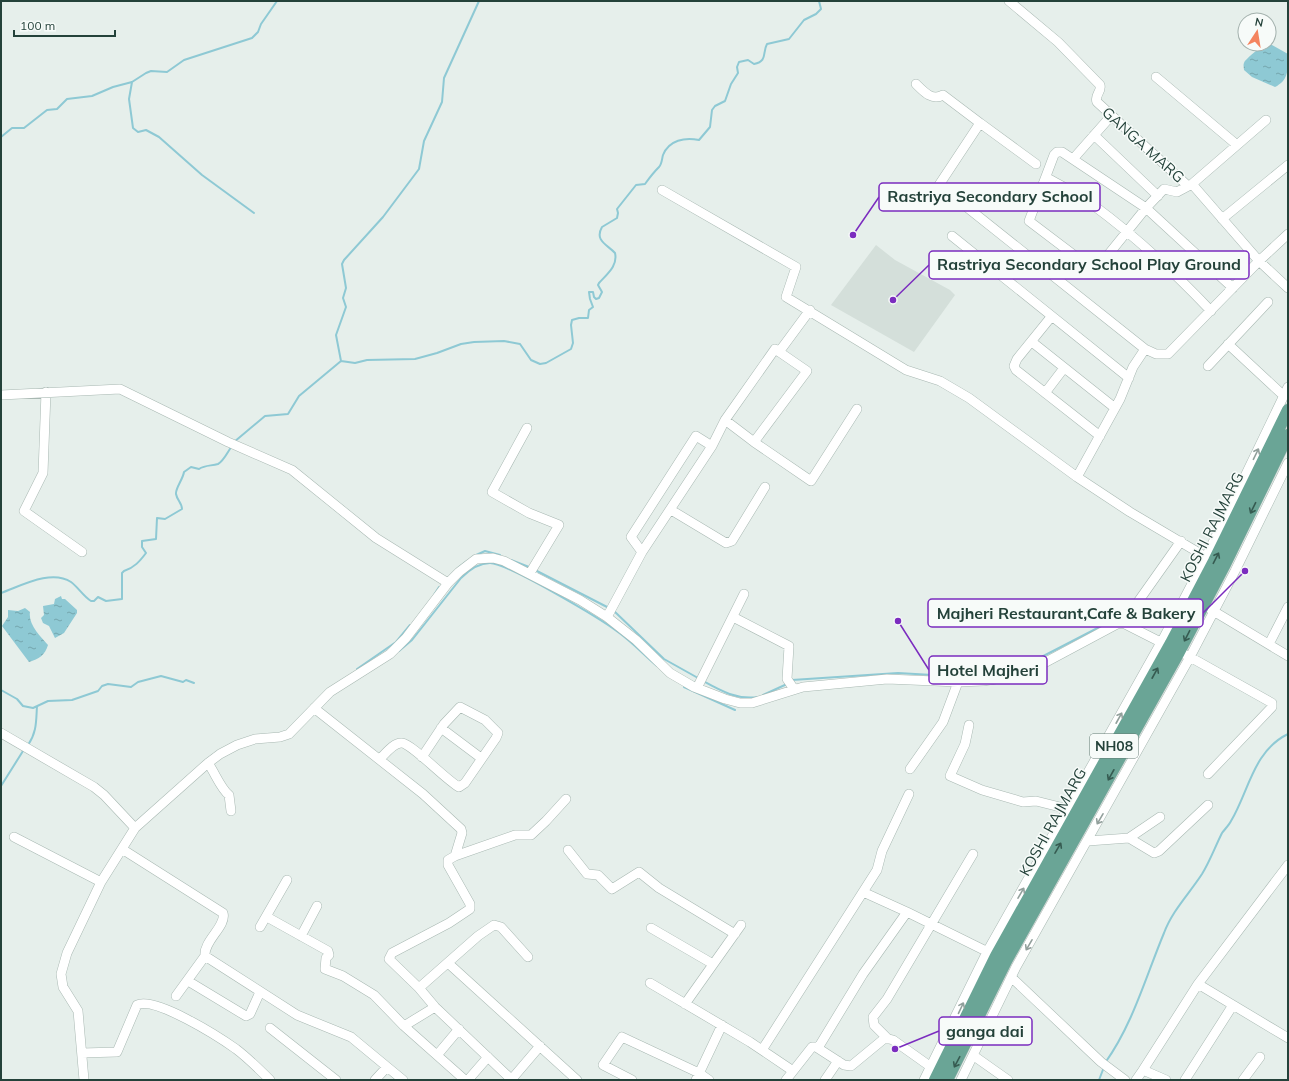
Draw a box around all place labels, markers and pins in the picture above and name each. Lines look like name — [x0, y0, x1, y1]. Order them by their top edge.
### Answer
callout: Rastriya Secondary School — [879, 183, 1100, 211]
callout: Rastriya Secondary School Play Ground — [929, 251, 1249, 279]
callout: Majheri Restaurant,Cafe & Bakery — [928, 599, 1203, 627]
callout: Hotel Majheri — [929, 656, 1047, 684]
callout: ganga dai — [939, 1017, 1032, 1045]

